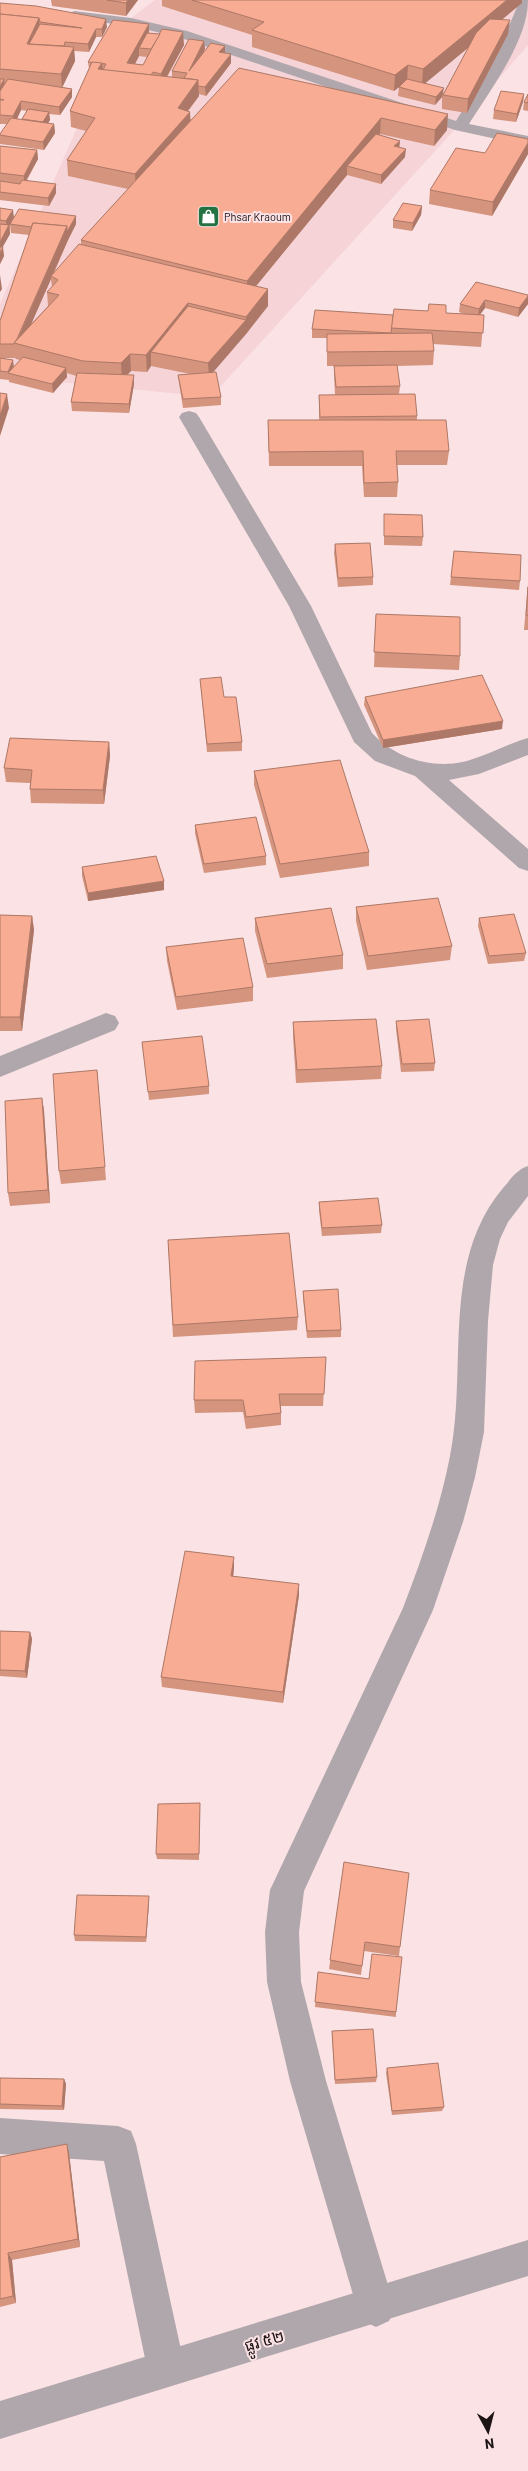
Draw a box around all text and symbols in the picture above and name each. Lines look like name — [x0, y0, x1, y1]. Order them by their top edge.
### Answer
shop icon: Phsar Kraoum — [196, 204, 220, 228]
place label: Phsar Kraoum — [224, 210, 291, 223]
street label: ផ្លូវ ៥២ — [242, 2325, 288, 2360]
north arrow — [463, 2406, 513, 2456]
text: N — [484, 2435, 495, 2453]

